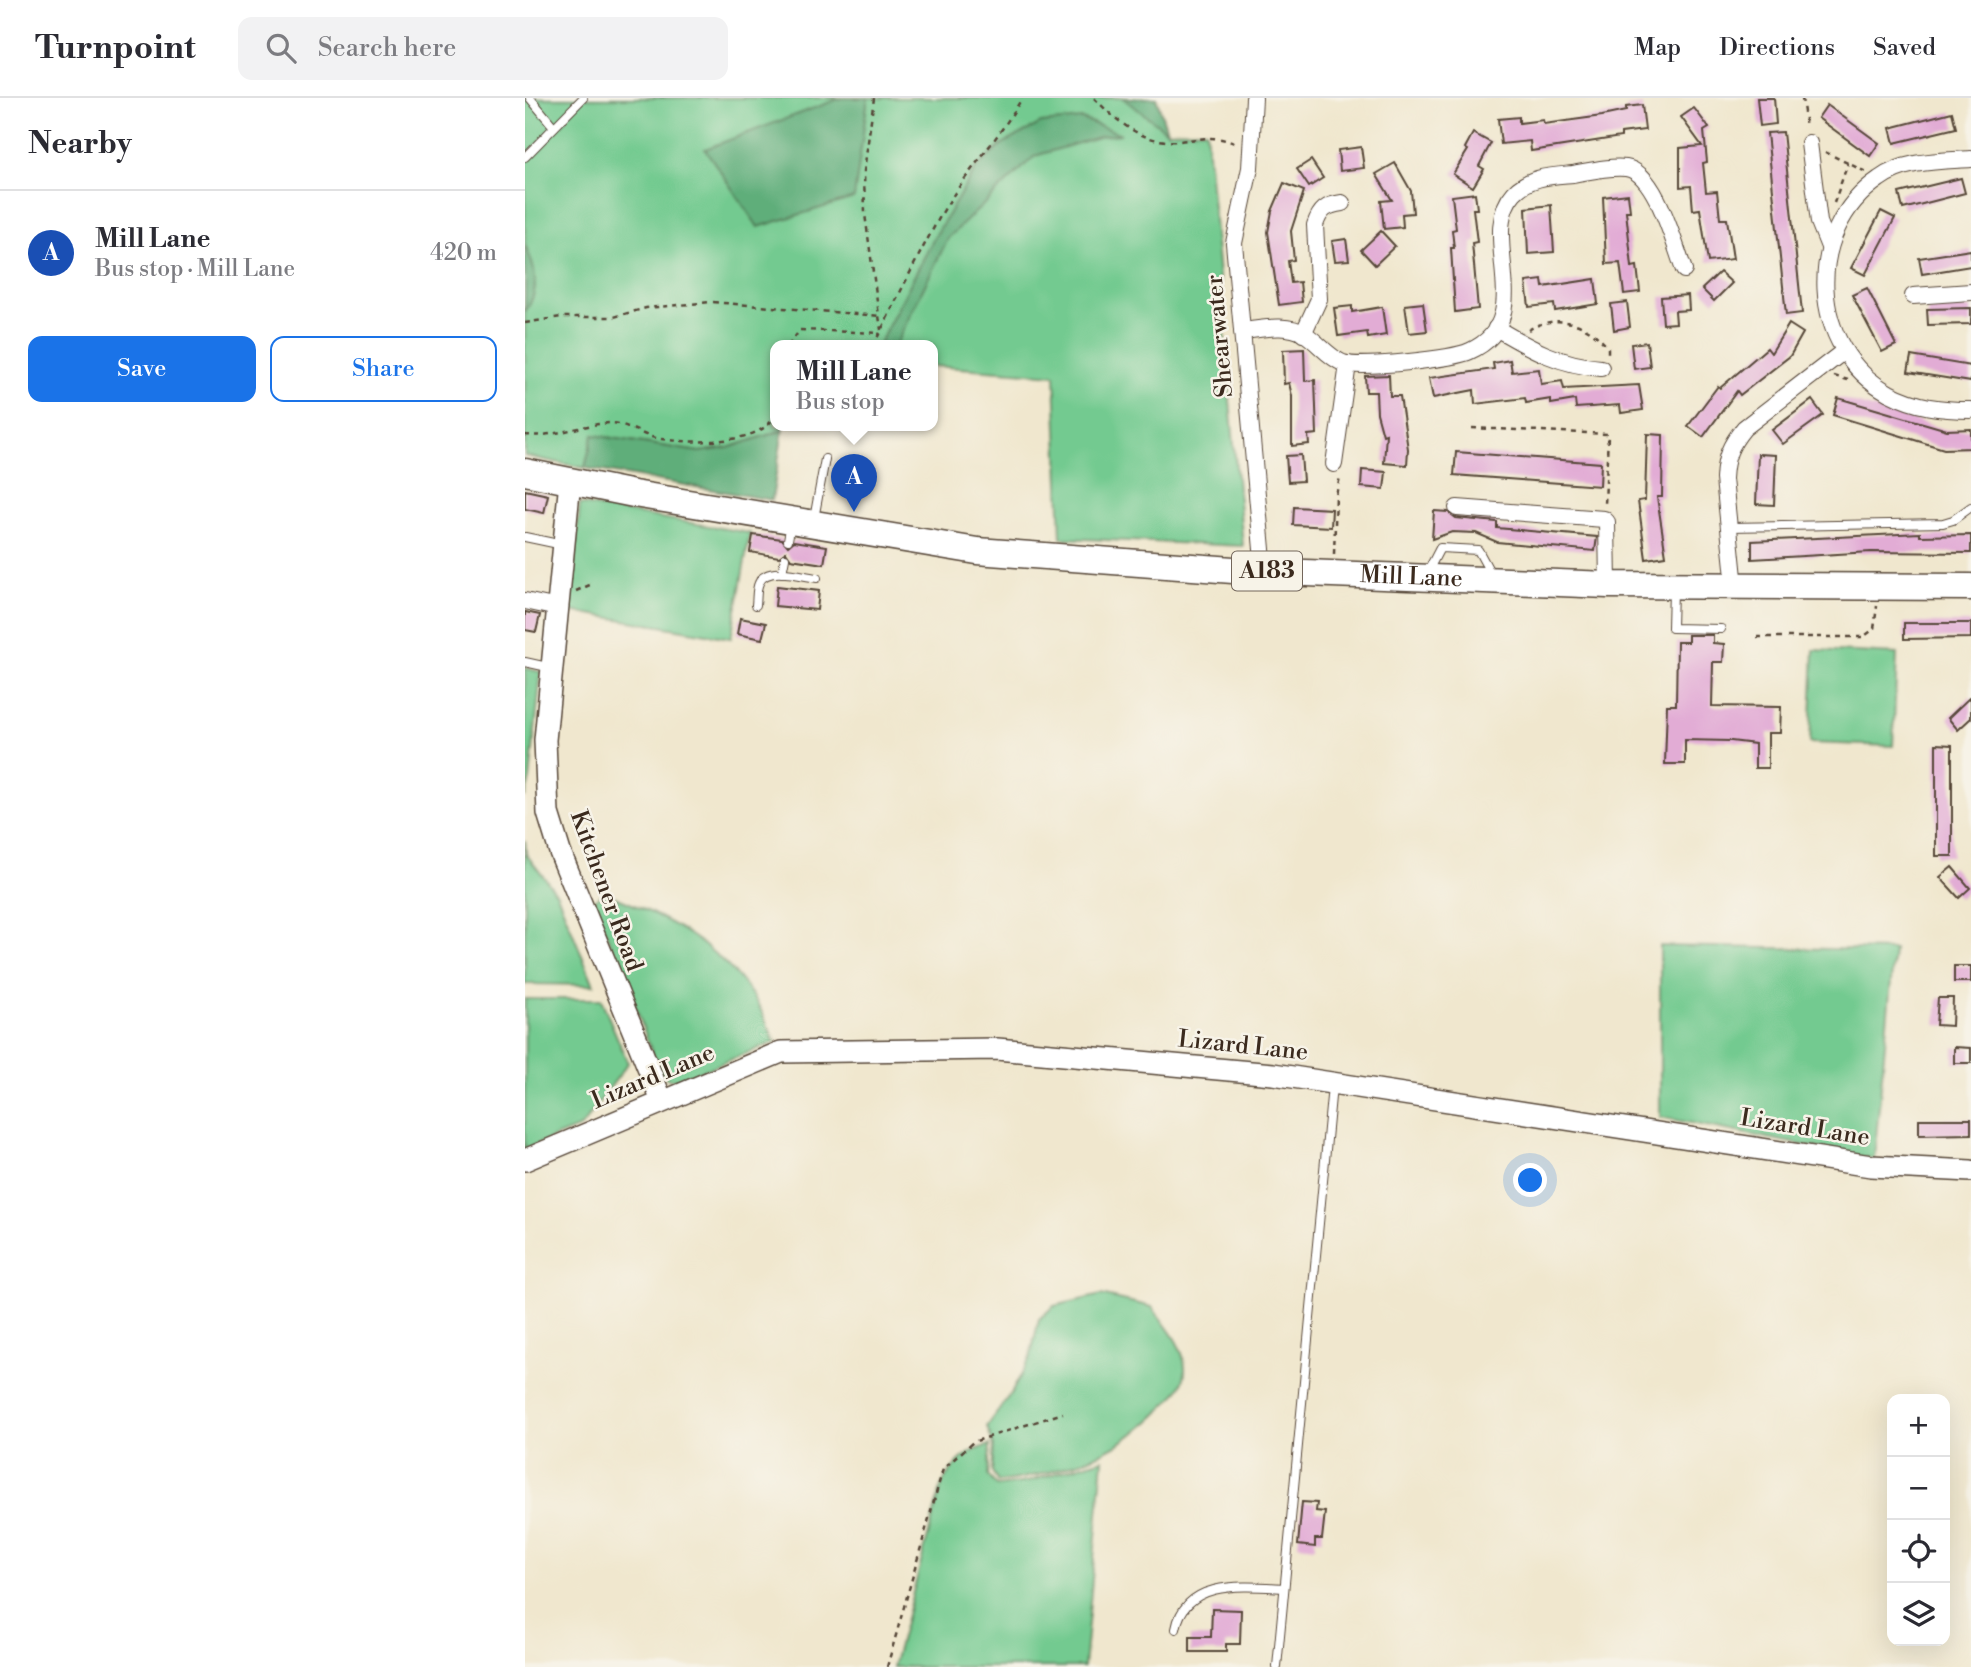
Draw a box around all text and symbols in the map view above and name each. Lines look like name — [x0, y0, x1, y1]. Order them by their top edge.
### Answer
search box — [238, 17, 728, 80]
text: Turnpoint — [35, 28, 196, 69]
icon: search — [262, 29, 300, 67]
text: Search here — [318, 32, 456, 64]
text: Map — [1634, 33, 1681, 63]
text: Directions — [1719, 33, 1835, 63]
text: Saved — [1873, 33, 1936, 63]
text: Nearby — [28, 125, 132, 163]
text: Mill Lane — [95, 223, 210, 255]
text: A — [43, 239, 59, 267]
text: 420 m — [430, 239, 497, 267]
text: Bus stop · Mill Lane — [95, 255, 295, 283]
street label: Shearwater — [1200, 273, 1240, 399]
button: Save — [28, 336, 256, 402]
button: Share — [270, 336, 497, 402]
popup — [770, 340, 938, 431]
text: Mill Lane — [796, 356, 912, 388]
text: Bus stop — [796, 388, 885, 416]
pin: A — [831, 454, 877, 512]
road number: A183 — [1232, 551, 1302, 590]
street label: Mill Lane — [1359, 560, 1463, 594]
street label: Kitchener Road — [563, 806, 649, 976]
street label: Lizard Lane — [1176, 1024, 1310, 1068]
street label: Lizard Lane — [587, 1038, 719, 1116]
street label: Lizard Lane — [1738, 1103, 1872, 1153]
your location — [1513, 1163, 1547, 1197]
map controls — [1887, 1394, 1950, 1646]
button: + — [1887, 1394, 1950, 1457]
button: − — [1887, 1457, 1950, 1520]
button: locate — [1887, 1520, 1950, 1583]
button: layers — [1887, 1583, 1950, 1646]

